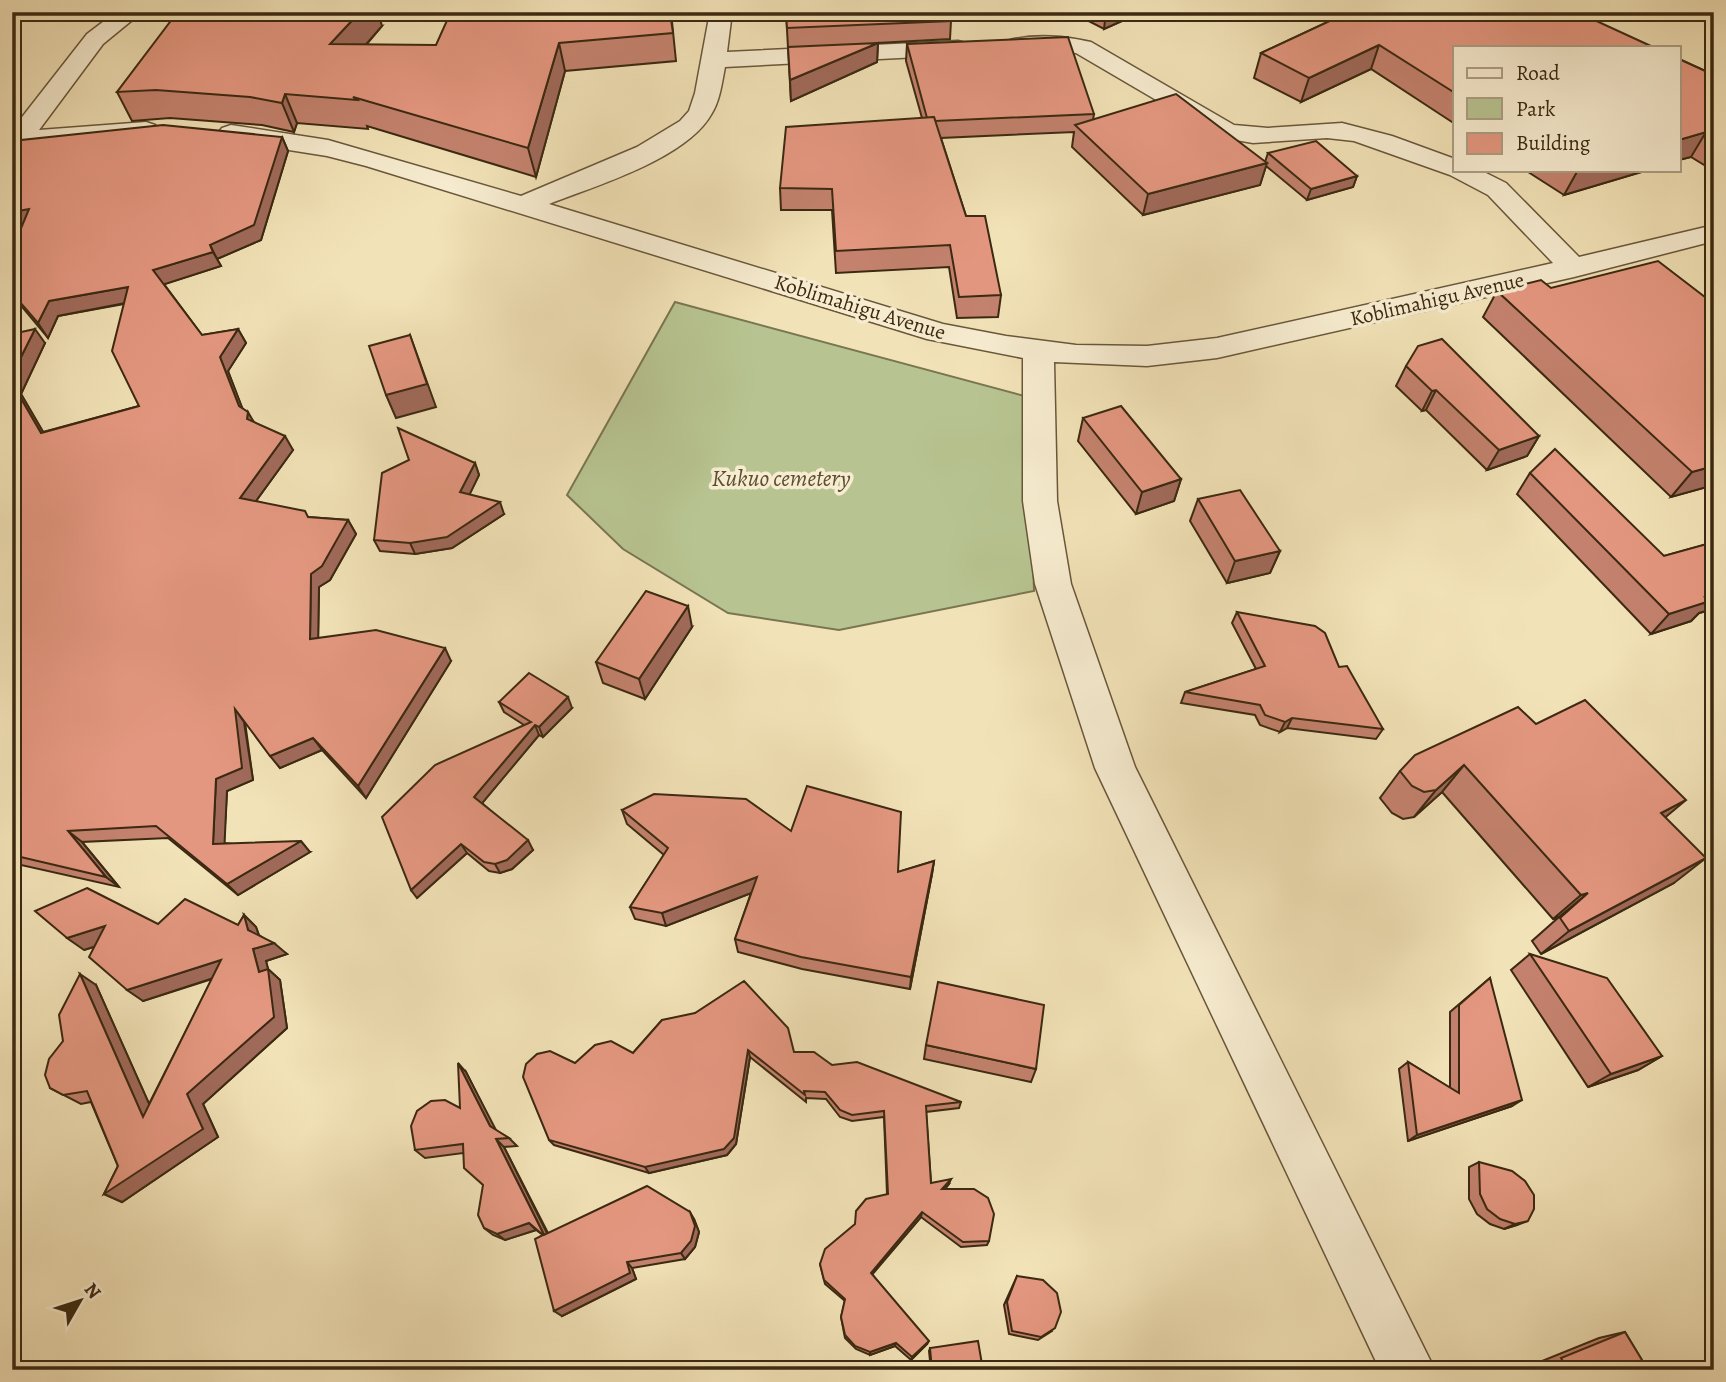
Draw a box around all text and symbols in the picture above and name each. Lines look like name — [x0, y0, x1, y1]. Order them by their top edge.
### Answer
legend — [1453, 46, 1680, 172]
text: Road — [1516, 59, 1560, 87]
text: Park — [1516, 95, 1556, 123]
text: Building — [1516, 129, 1591, 157]
street label: Koblimahigu Avenue — [1347, 265, 1527, 333]
street label: Koblimahigu Avenue — [771, 268, 949, 346]
park label: Kukuo cemetery — [711, 462, 851, 494]
north arrow — [46, 1266, 116, 1336]
text: N — [78, 1277, 107, 1305]

